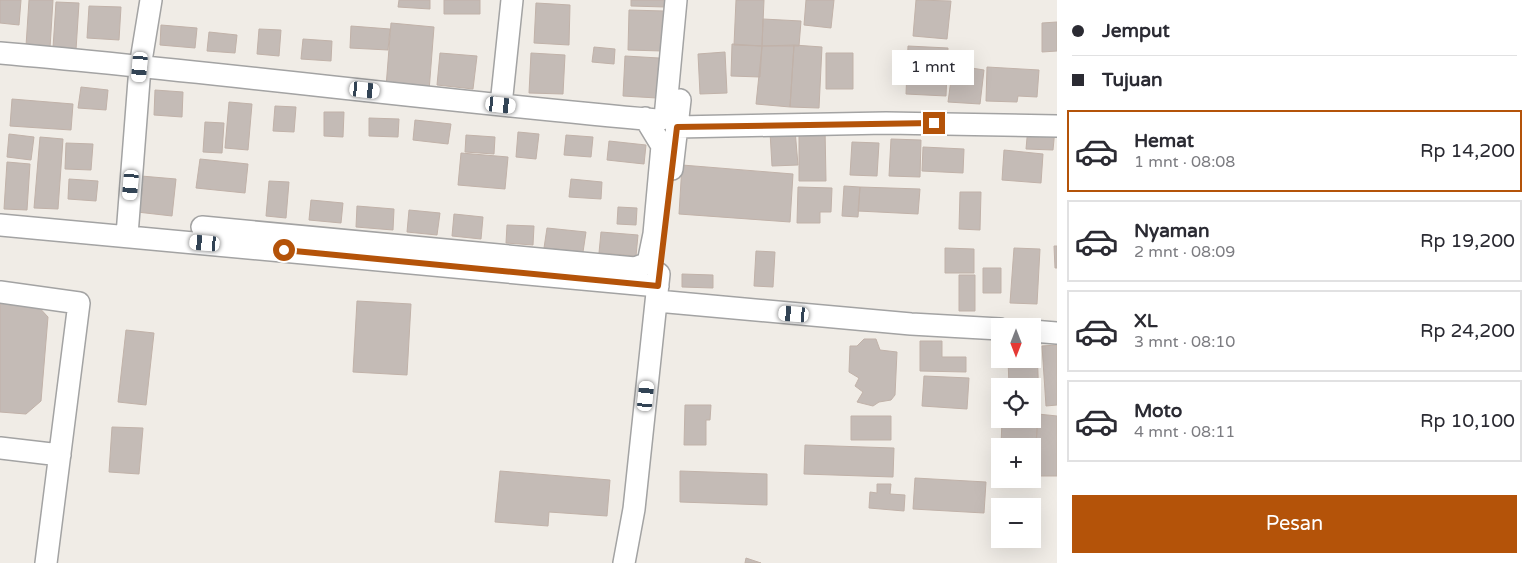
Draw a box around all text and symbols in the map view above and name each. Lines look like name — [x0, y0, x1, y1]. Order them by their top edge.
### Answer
text: Jemput — [1102, 20, 1170, 42]
car — [131, 51, 148, 83]
callout: 1 mnt — [893, 51, 975, 86]
text: 1 mnt — [911, 57, 955, 77]
text: Tujuan — [1102, 69, 1163, 91]
car — [349, 81, 380, 99]
car — [485, 96, 516, 114]
route end — [923, 112, 945, 134]
icon: car — [1074, 129, 1119, 174]
text: Hemat — [1134, 130, 1194, 152]
text: Rp 14,200 — [1420, 140, 1515, 162]
text: 1 mnt · 08:08 — [1134, 152, 1235, 172]
car — [122, 169, 139, 201]
icon: car — [1074, 219, 1119, 264]
text: Nyaman — [1134, 220, 1210, 242]
text: Rp 19,200 — [1420, 230, 1515, 252]
car — [189, 234, 220, 252]
route start — [273, 239, 295, 261]
text: 2 mnt · 08:09 — [1134, 242, 1235, 262]
car — [778, 305, 809, 323]
icon: car — [1074, 309, 1119, 354]
text: XL — [1134, 310, 1158, 332]
north arrow — [991, 318, 1041, 368]
map controls — [991, 318, 1041, 548]
text: Rp 24,200 — [1420, 320, 1515, 342]
text: 3 mnt · 08:10 — [1134, 332, 1235, 352]
button: locate — [991, 378, 1041, 428]
car — [636, 380, 655, 412]
icon: car — [1074, 399, 1119, 444]
text: Moto — [1134, 400, 1182, 422]
text: Rp 10,100 — [1420, 410, 1515, 432]
text: 4 mnt · 08:11 — [1134, 422, 1235, 442]
button: + — [991, 438, 1041, 488]
button: Pesan — [1072, 495, 1517, 553]
button: − — [991, 498, 1041, 548]

